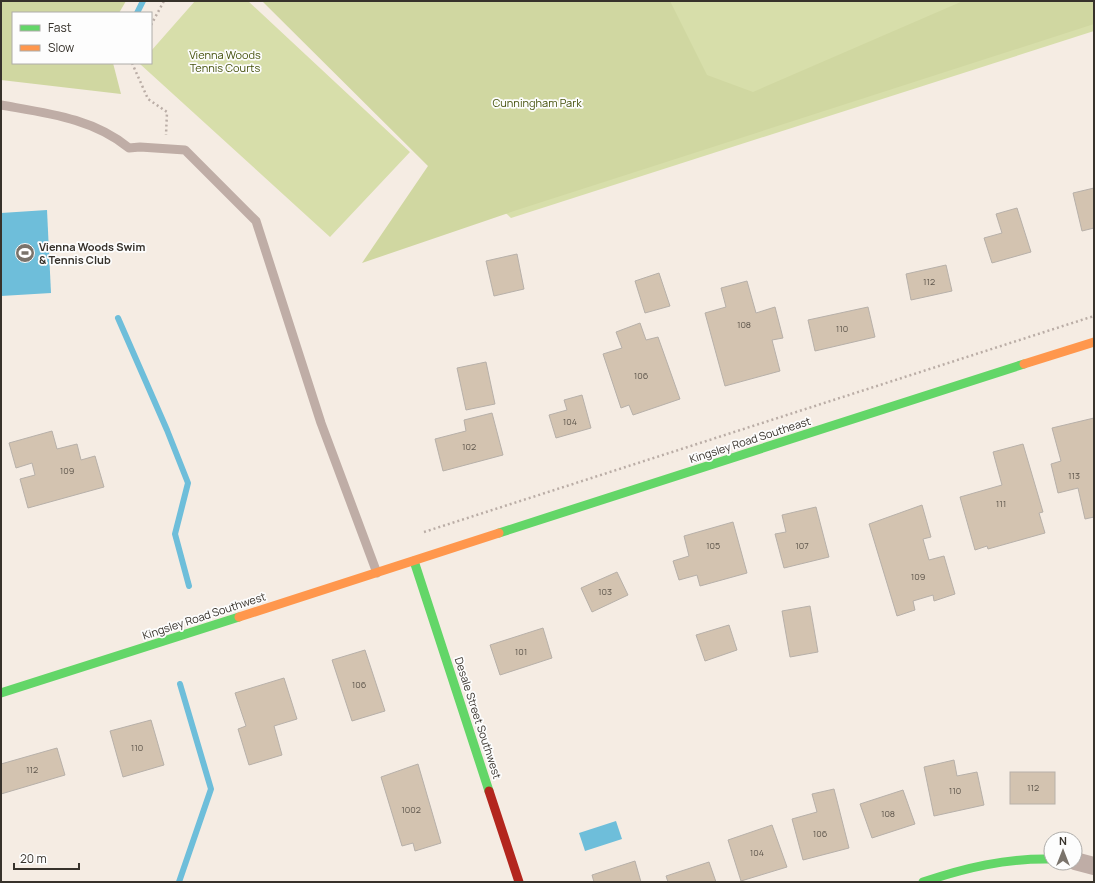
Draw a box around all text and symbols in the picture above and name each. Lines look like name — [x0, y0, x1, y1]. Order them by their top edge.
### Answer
legend — [12, 12, 152, 64]
text: Fast — [48, 19, 72, 36]
text: Slow — [48, 39, 74, 56]
park label: Vienna Woods Tennis Courts — [189, 47, 261, 75]
park label: Cunningham Park — [492, 95, 582, 110]
place label: Vienna Woods Swim & Tennis Club — [39, 239, 145, 267]
sports icon: Vienna Woods Swim & Tennis Club — [14, 242, 36, 264]
house number: 112 — [923, 275, 935, 288]
house number: 108 — [737, 318, 751, 331]
house number: 110 — [836, 322, 848, 335]
house number: 106 — [634, 369, 649, 382]
street label: Kingsley Road Southeast — [687, 413, 812, 466]
house number: 104 — [563, 415, 577, 428]
house number: 102 — [462, 440, 476, 453]
house number: 109 — [60, 464, 74, 477]
house number: 113 — [1068, 469, 1080, 482]
house number: 111 — [996, 497, 1006, 510]
house number: 105 — [706, 539, 720, 552]
house number: 107 — [795, 539, 809, 552]
house number: 109 — [911, 570, 925, 583]
house number: 103 — [598, 585, 612, 598]
street label: Kingsley Road Southwest — [140, 589, 267, 643]
house number: 101 — [515, 645, 527, 658]
street label: Desale Street Southwest — [452, 655, 505, 781]
house number: 106 — [352, 678, 367, 691]
house number: 110 — [131, 741, 143, 754]
house number: 112 — [26, 763, 38, 776]
house number: 112 — [1027, 781, 1039, 794]
house number: 110 — [949, 784, 961, 797]
house number: 1002 — [401, 803, 421, 816]
house number: 108 — [881, 807, 895, 820]
house number: 106 — [813, 827, 828, 840]
north arrow — [1043, 831, 1083, 871]
text: N — [1059, 833, 1067, 848]
scale bar — [14, 845, 79, 871]
house number: 104 — [750, 846, 764, 859]
text: 20 m — [20, 850, 47, 867]

